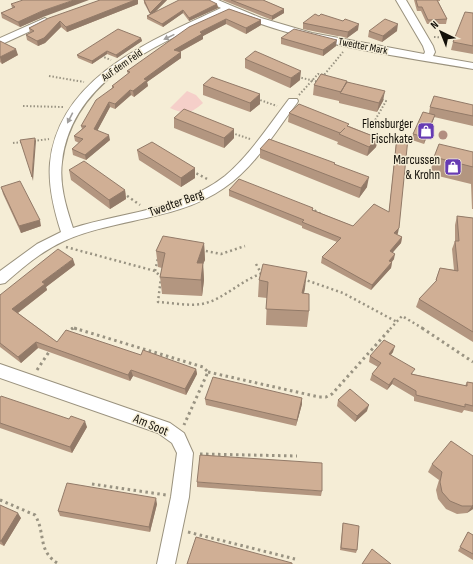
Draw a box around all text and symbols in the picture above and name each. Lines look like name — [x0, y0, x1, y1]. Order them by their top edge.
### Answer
north arrow — [421, 12, 461, 52]
text: N — [428, 18, 441, 32]
one-way arrow — [163, 34, 175, 40]
street label: Twedter Mark — [337, 35, 389, 57]
street label: Auf dem Feld — [98, 46, 145, 84]
one-way arrow — [67, 112, 73, 124]
place label: Flensburger Fischkate — [362, 116, 413, 147]
shop icon: Flensburger Fischkate — [416, 121, 436, 141]
place label: Marcussen & Krohn — [393, 152, 440, 183]
shop icon: Marcussen & Krohn — [443, 157, 463, 177]
street label: Twedter Berg — [146, 186, 206, 220]
street label: Am Soot — [130, 410, 171, 440]

